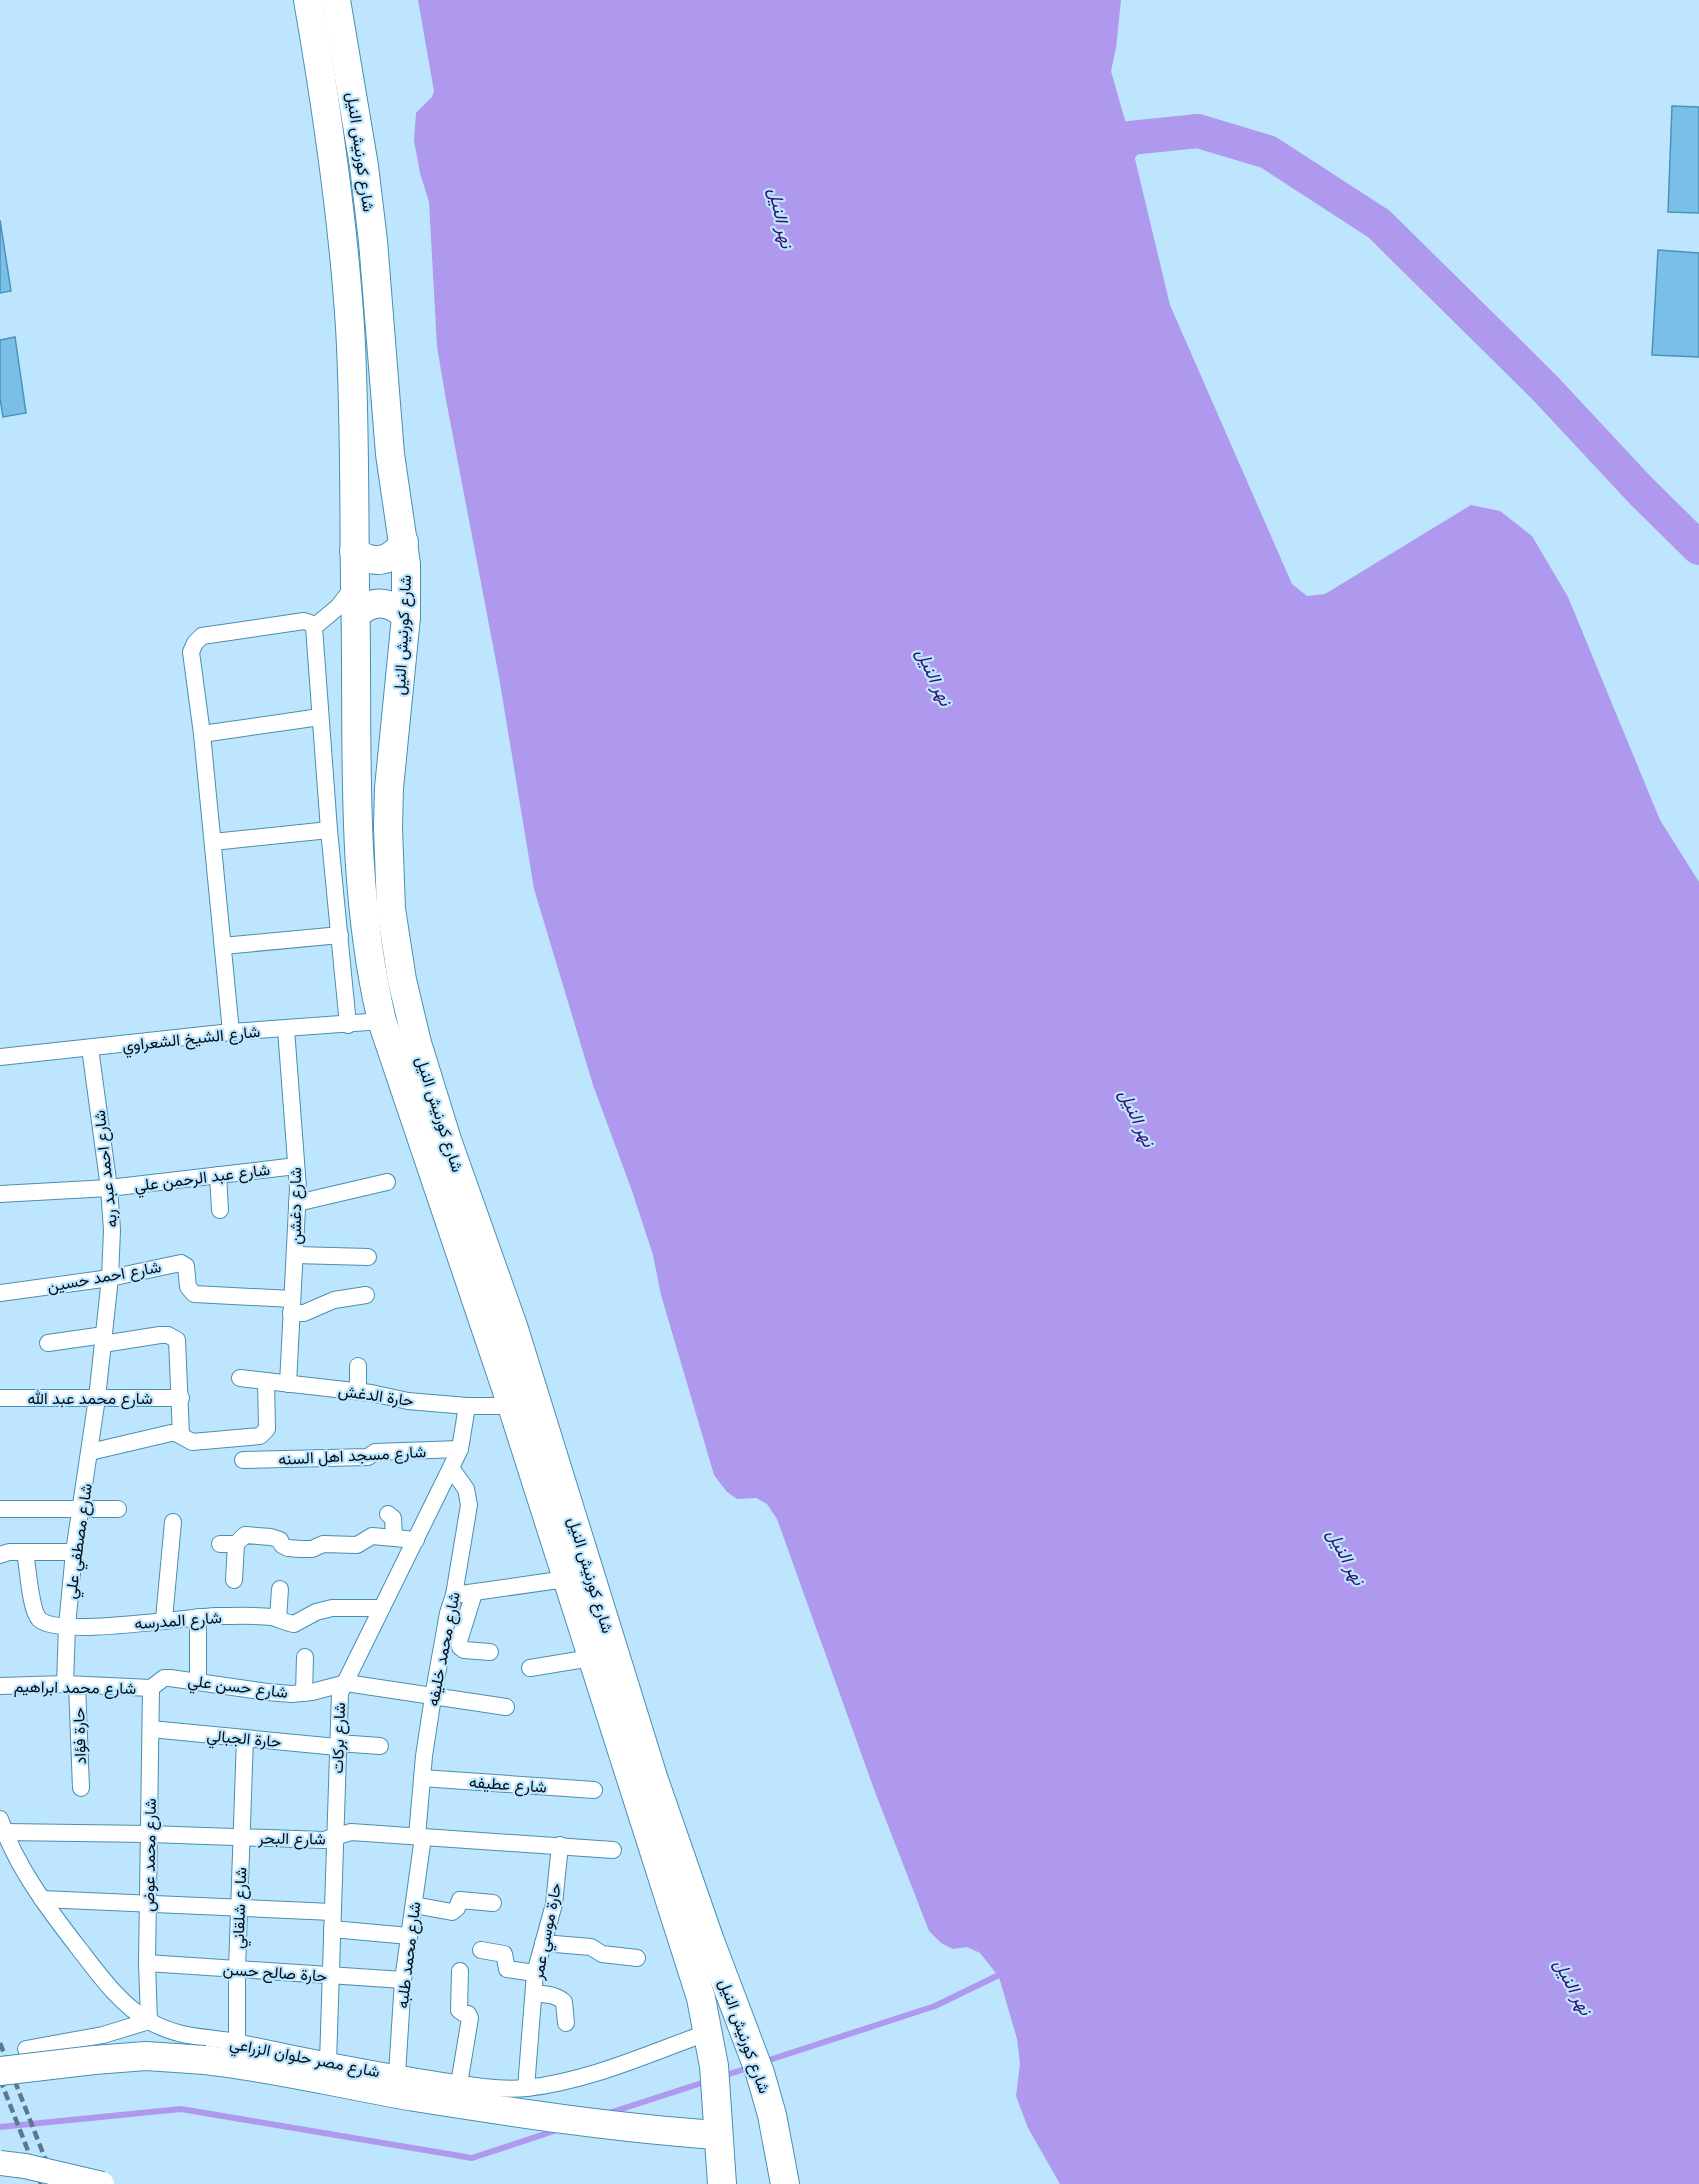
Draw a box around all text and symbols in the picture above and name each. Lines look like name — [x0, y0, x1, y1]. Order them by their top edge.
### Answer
street label: شارع كورنيش النيل — [341, 91, 377, 213]
water label: نهر النيل — [764, 186, 797, 251]
street label: شارع كورنيش النيل — [391, 574, 417, 696]
water label: نهر النيل — [911, 645, 956, 710]
street label: شارع الشيخ الشعراوي — [121, 1023, 261, 1059]
street label: شارع كورنيش النيل — [410, 1054, 466, 1175]
water label: نهر النيل — [1114, 1086, 1159, 1151]
street label: شارع احمد عبد ربه — [91, 1109, 123, 1229]
street label: شارع عبد الرحمن علي — [133, 1161, 271, 1199]
street label: شارع دغشن — [287, 1167, 307, 1245]
street label: شارع احمد حسين — [46, 1258, 163, 1298]
street label: حارة الدغش — [337, 1382, 415, 1411]
street label: شارع محمد عبد الله — [27, 1389, 153, 1410]
street label: شارع مسجد اهل السنه — [278, 1443, 427, 1471]
street label: شارع مصطفي علي — [62, 1482, 100, 1601]
street label: شارع كورنيش النيل — [562, 1515, 616, 1636]
water label: نهر النيل — [1322, 1526, 1369, 1590]
street label: شارع محمد خليفه — [424, 1591, 466, 1708]
street label: شارع المدرسه — [134, 1609, 223, 1635]
street label: شارع حسن علي — [186, 1672, 289, 1706]
street label: شارع محمد ابراهيم — [14, 1678, 136, 1700]
street label: شارع بركات — [329, 1702, 351, 1774]
street label: حارة فؤاد — [70, 1707, 91, 1765]
street label: حارة الجبالي — [205, 1727, 282, 1755]
street label: شارع عطيفه — [468, 1773, 547, 1799]
street label: شارع محمد عوض — [140, 1798, 162, 1912]
street label: شارع البحر — [257, 1829, 326, 1851]
street label: شارع شلقاني — [230, 1867, 254, 1949]
street label: حارة موسي عمر — [529, 1881, 569, 1983]
street label: شارع محمد طلبه — [394, 1901, 426, 2010]
water label: نهر النيل — [1549, 1956, 1596, 2020]
street label: حارة صالح حسن — [222, 1960, 328, 1988]
street label: شارع كورنيش النيل — [713, 1977, 773, 2097]
street label: شارع مصر حلوان الزراعي — [227, 2035, 381, 2085]

